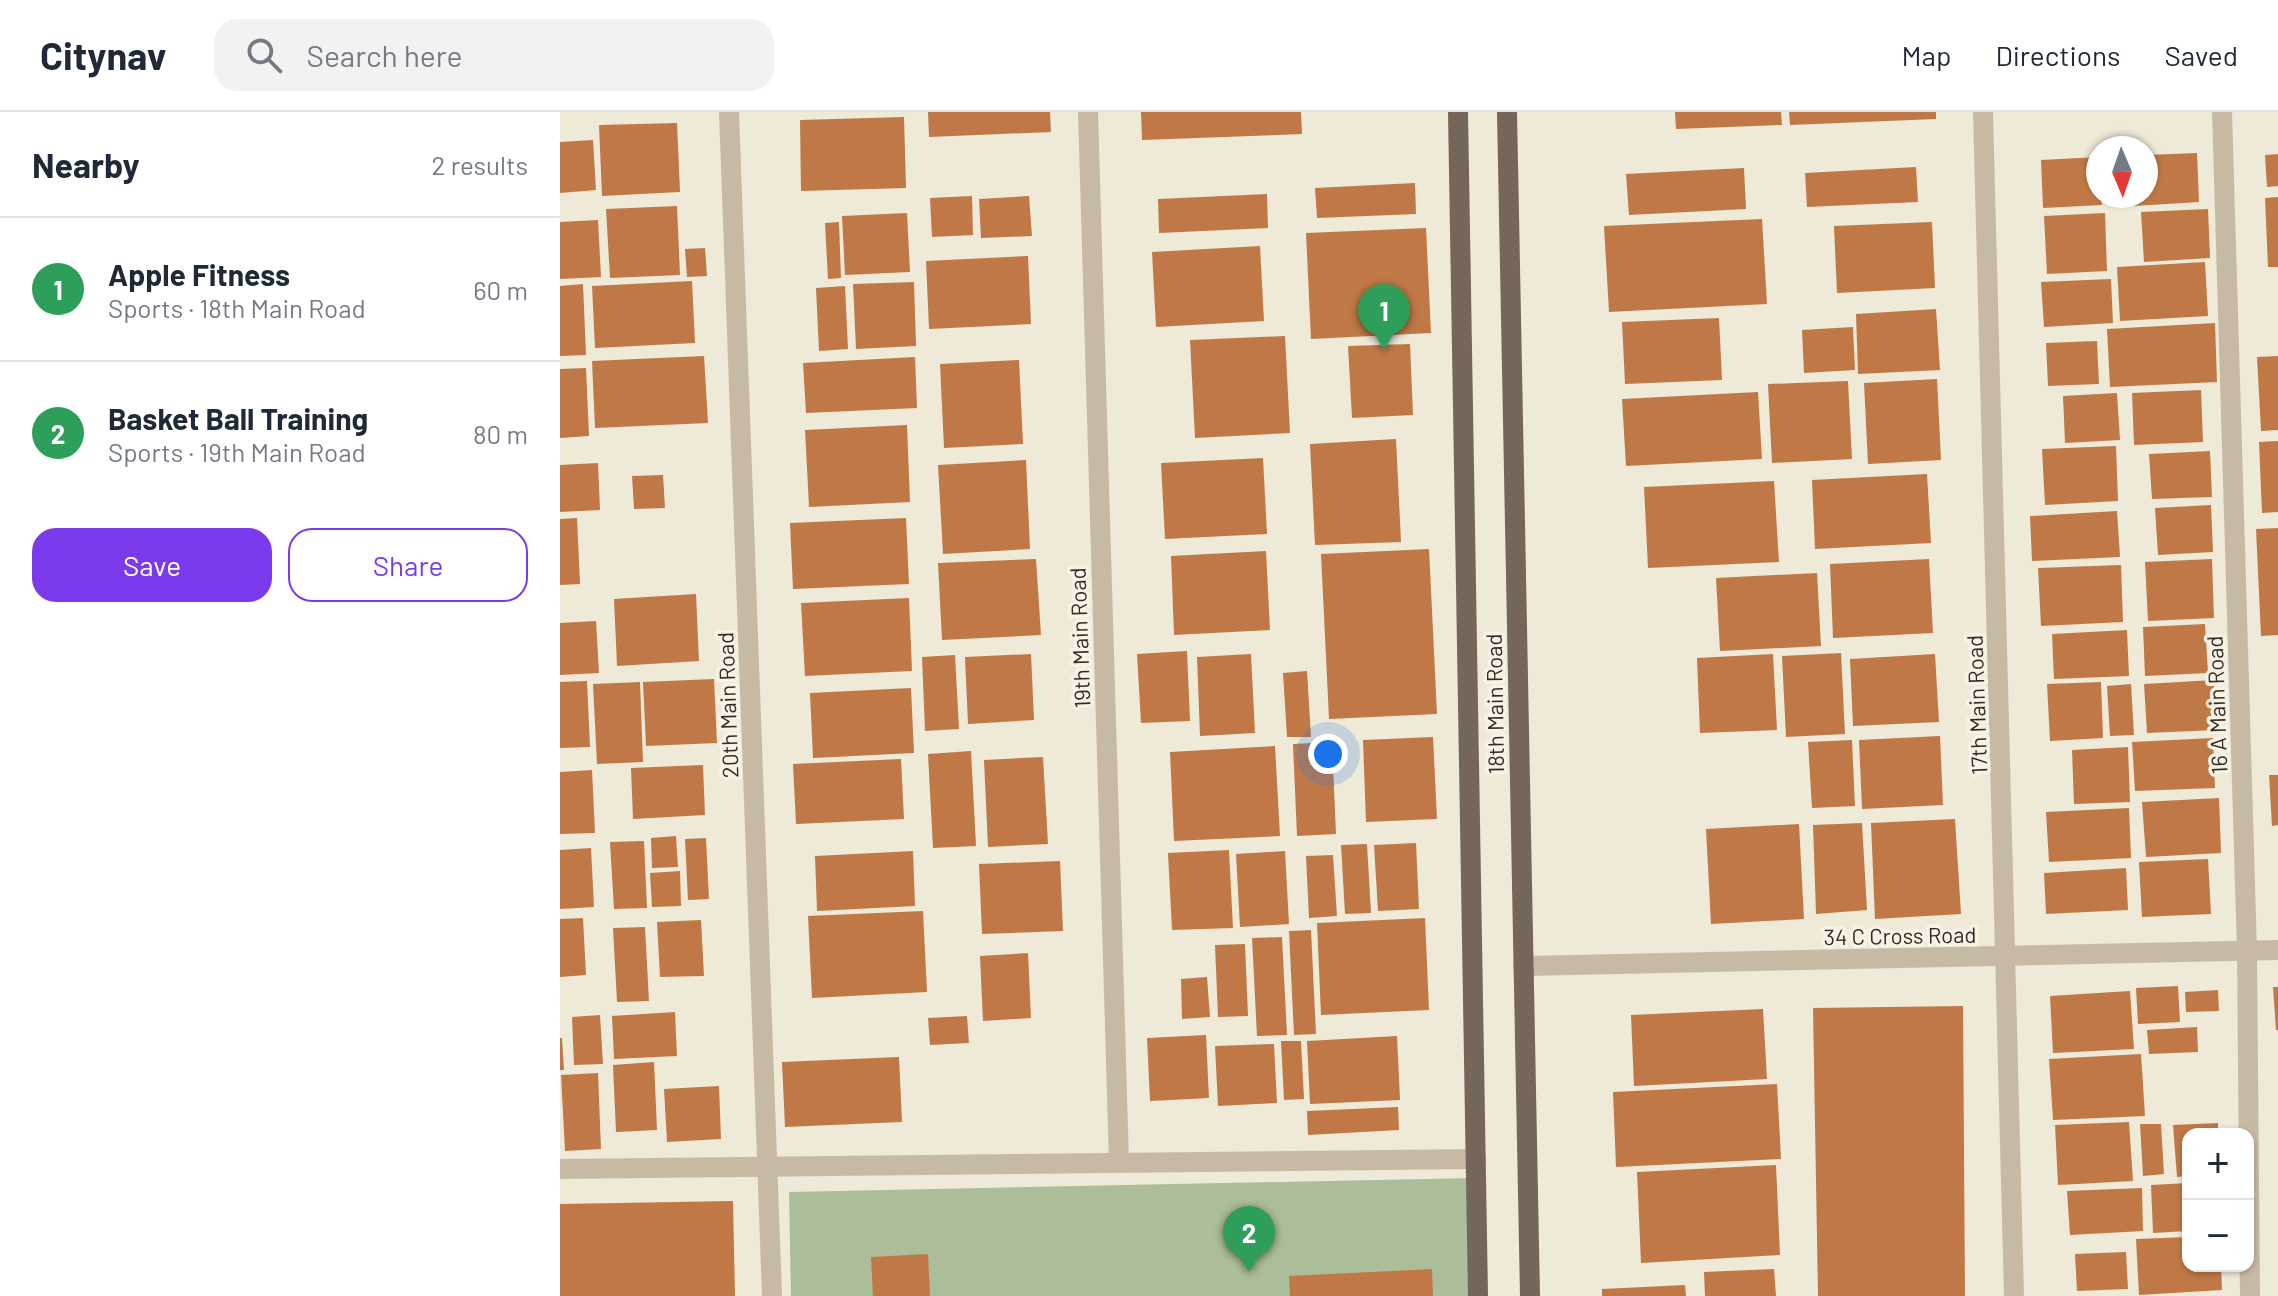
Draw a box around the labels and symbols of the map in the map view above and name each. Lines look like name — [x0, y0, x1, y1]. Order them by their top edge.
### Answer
north arrow — [2086, 136, 2158, 208]
pin: 1 — [1358, 284, 1410, 350]
street label: 19th Main Road — [1064, 567, 1094, 709]
street label: 20th Main Road — [711, 632, 743, 778]
street label: 18th Main Road — [1480, 633, 1508, 775]
street label: 17th Main Road — [1961, 635, 1991, 775]
street label: 16 A Main Road — [2201, 635, 2231, 775]
your location — [1308, 734, 1348, 774]
street label: 34 C Cross Road — [1823, 921, 1977, 949]
pin: 2 — [1223, 1206, 1275, 1272]

